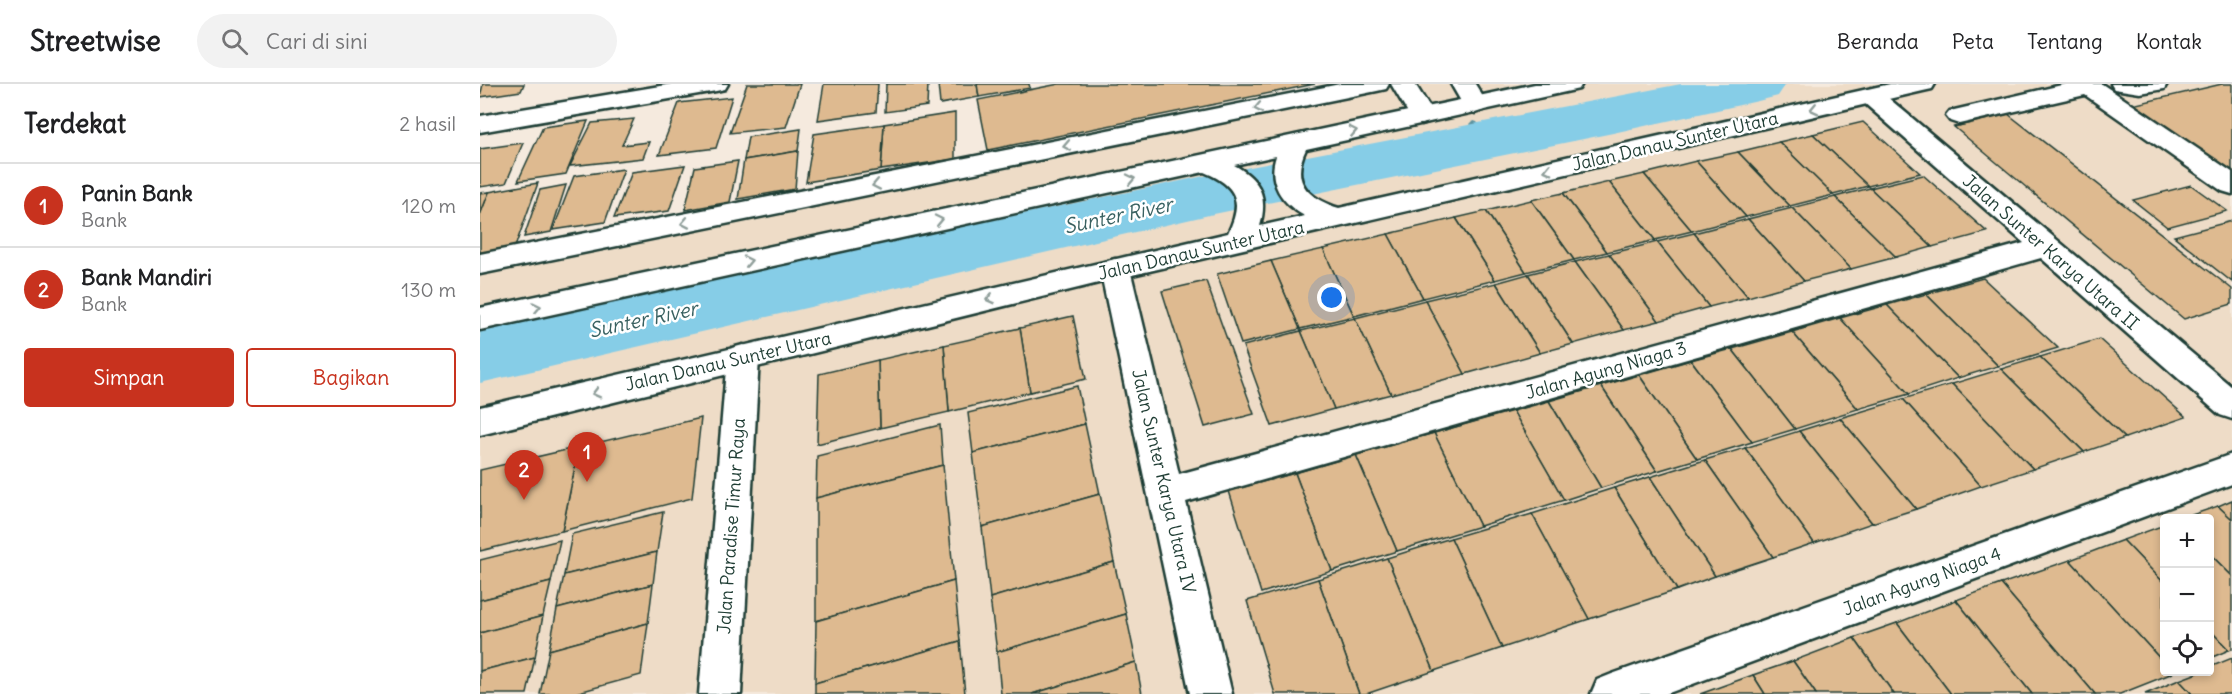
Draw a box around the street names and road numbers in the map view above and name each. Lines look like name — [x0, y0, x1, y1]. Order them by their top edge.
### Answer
street label: Jalan Danau Sunter Utara — [1570, 106, 1780, 176]
street label: Jalan Sunter Karya Utara II — [1958, 169, 2144, 335]
street label: Jalan Danau Sunter Utara — [1096, 215, 1306, 285]
street label: Jalan Danau Sunter Utara — [623, 326, 833, 396]
street label: Jalan Agung Niaga 3 — [1523, 336, 1689, 404]
street label: Jalan Sunter Karya Utara IV — [1127, 367, 1201, 595]
street label: Jalan Paradise Timur Raya — [712, 417, 750, 635]
street label: Jalan Agung Niaga 4 — [1840, 542, 2004, 620]

